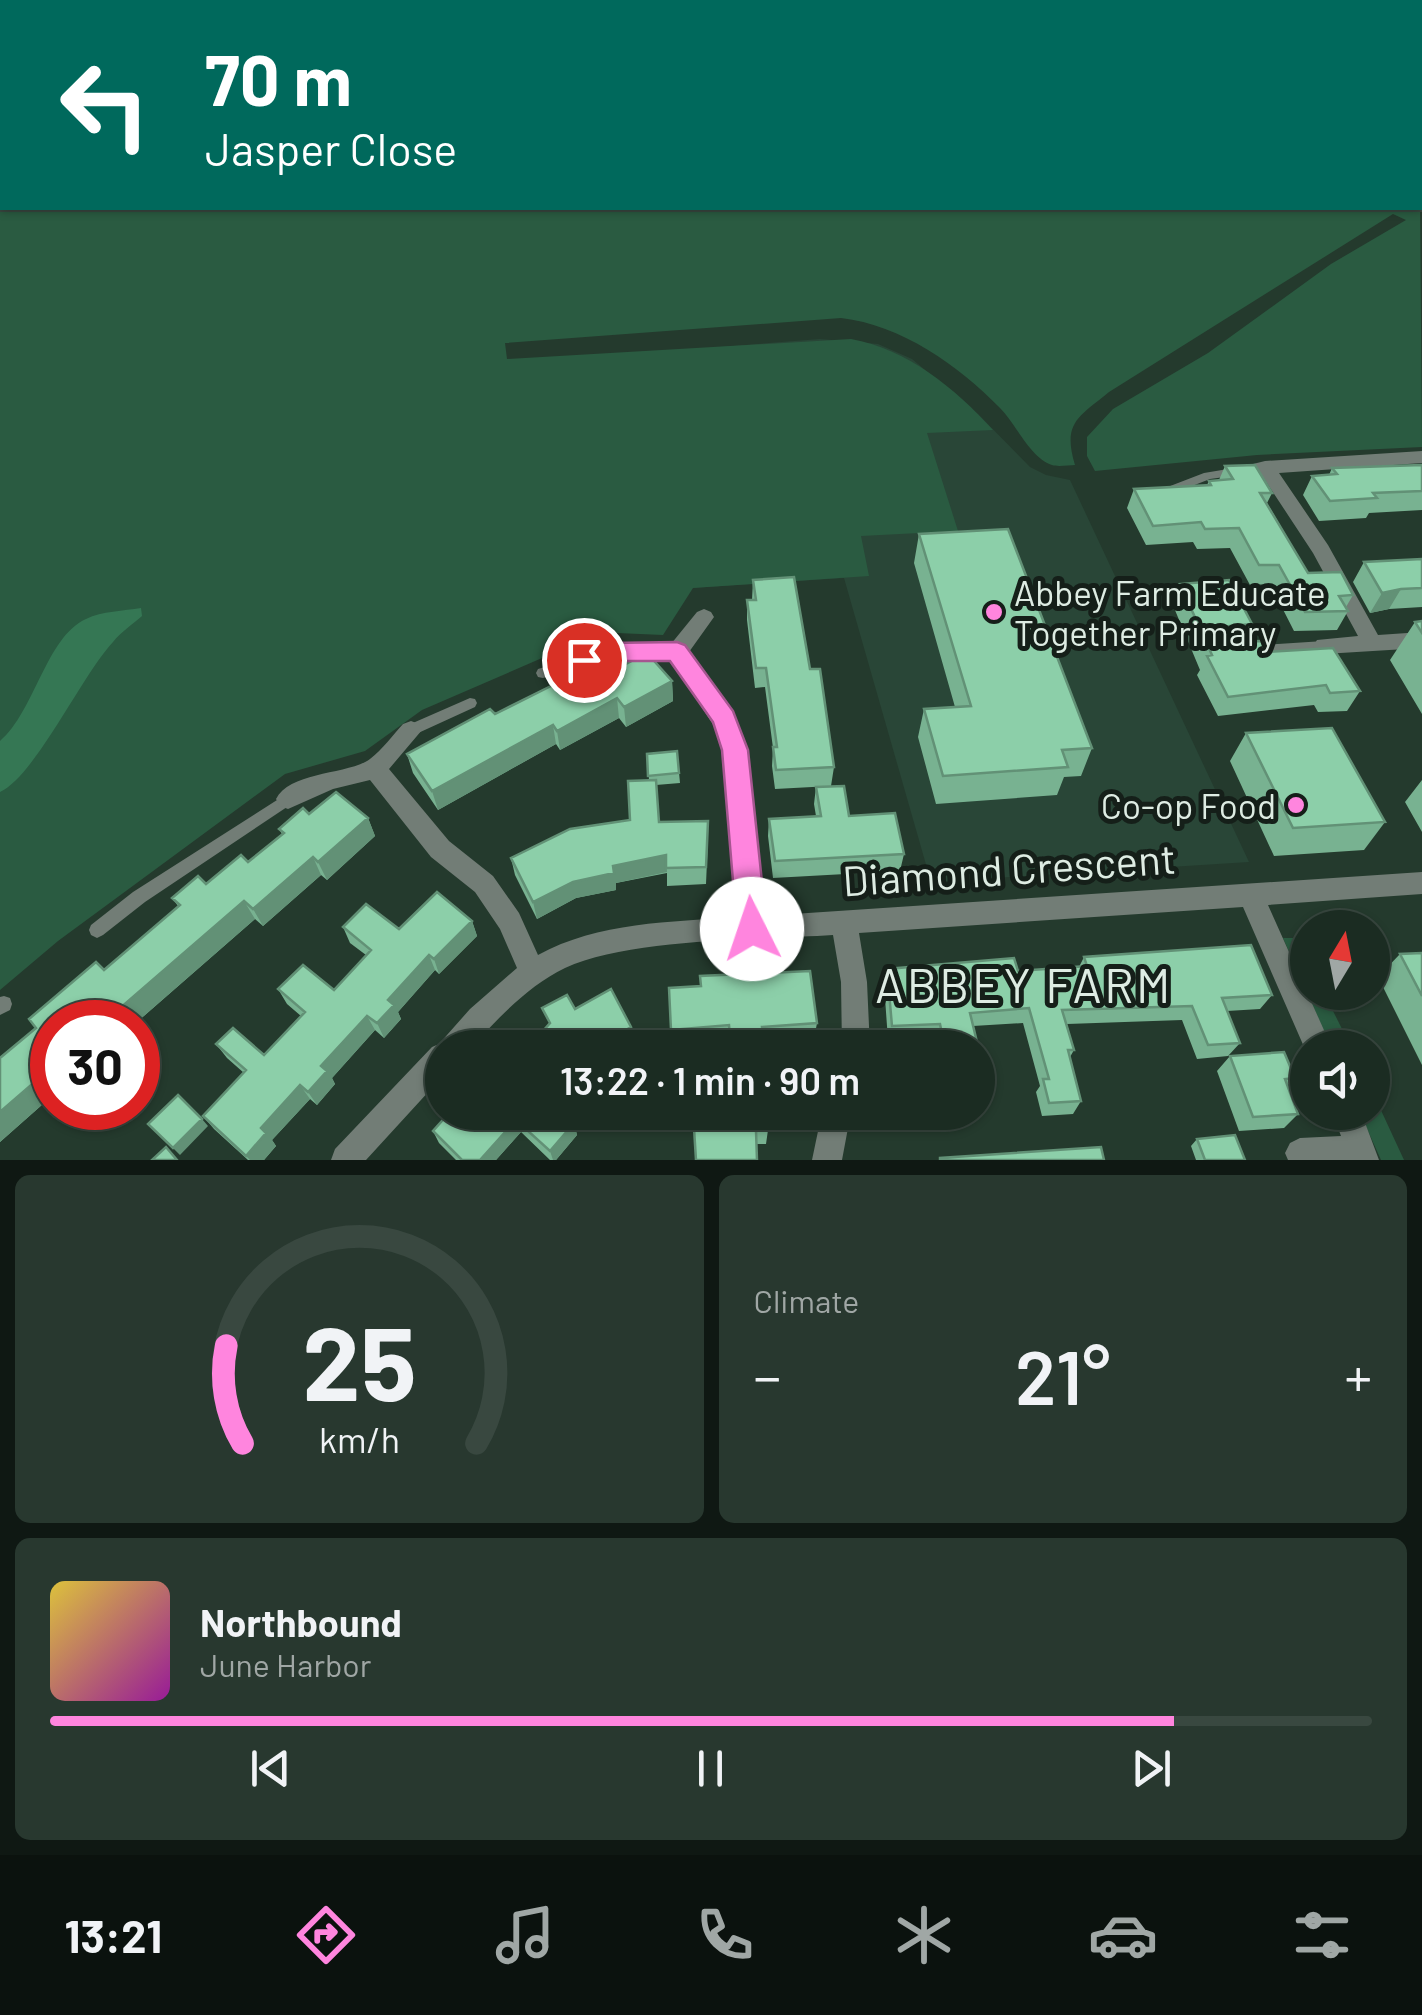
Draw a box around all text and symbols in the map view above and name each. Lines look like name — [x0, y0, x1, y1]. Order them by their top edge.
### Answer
text: 70 m — [205, 36, 352, 120]
icon: left — [40, 40, 170, 170]
text: Jasper Close — [205, 121, 457, 175]
place label: Abbey Farm Educate Together Primary — [1014, 571, 1326, 653]
marker: Abbey Farm Educate Together Primary — [983, 601, 1005, 623]
pin — [542, 618, 627, 703]
icon: arrive — [557, 633, 612, 688]
place label: Co-op Food — [1101, 784, 1276, 826]
marker: Co-op Food — [1285, 794, 1307, 816]
street label: Diamond Crescent — [841, 831, 1177, 905]
position arrow — [700, 877, 804, 981]
north arrow — [1290, 910, 1390, 1010]
map controls — [1290, 910, 1390, 1130]
district label: ABBEY FARM — [875, 955, 1173, 1013]
speed limit sign: 30 — [30, 1000, 160, 1130]
button: sound — [1290, 1030, 1390, 1130]
text: 13:22 · 1 min · 90 m — [560, 1057, 860, 1103]
text: Climate — [754, 1281, 859, 1319]
text: 25 — [302, 1297, 416, 1422]
text: 21° — [1015, 1330, 1110, 1420]
text: − — [754, 1342, 781, 1408]
text: + — [1344, 1342, 1372, 1408]
text: km/h — [319, 1417, 400, 1460]
text: Northbound — [200, 1599, 402, 1645]
text: June Harbor — [200, 1645, 371, 1683]
icon: previous — [243, 1741, 298, 1796]
icon: pause — [683, 1741, 738, 1796]
icon: next — [1124, 1741, 1179, 1796]
icon: directions — [291, 1900, 361, 1970]
icon: music — [490, 1900, 560, 1970]
icon: phone — [690, 1900, 760, 1970]
icon: climate — [889, 1900, 959, 1970]
icon: car — [1088, 1900, 1158, 1970]
icon: filters — [1287, 1900, 1357, 1970]
text: 13:21 — [65, 1908, 162, 1962]

